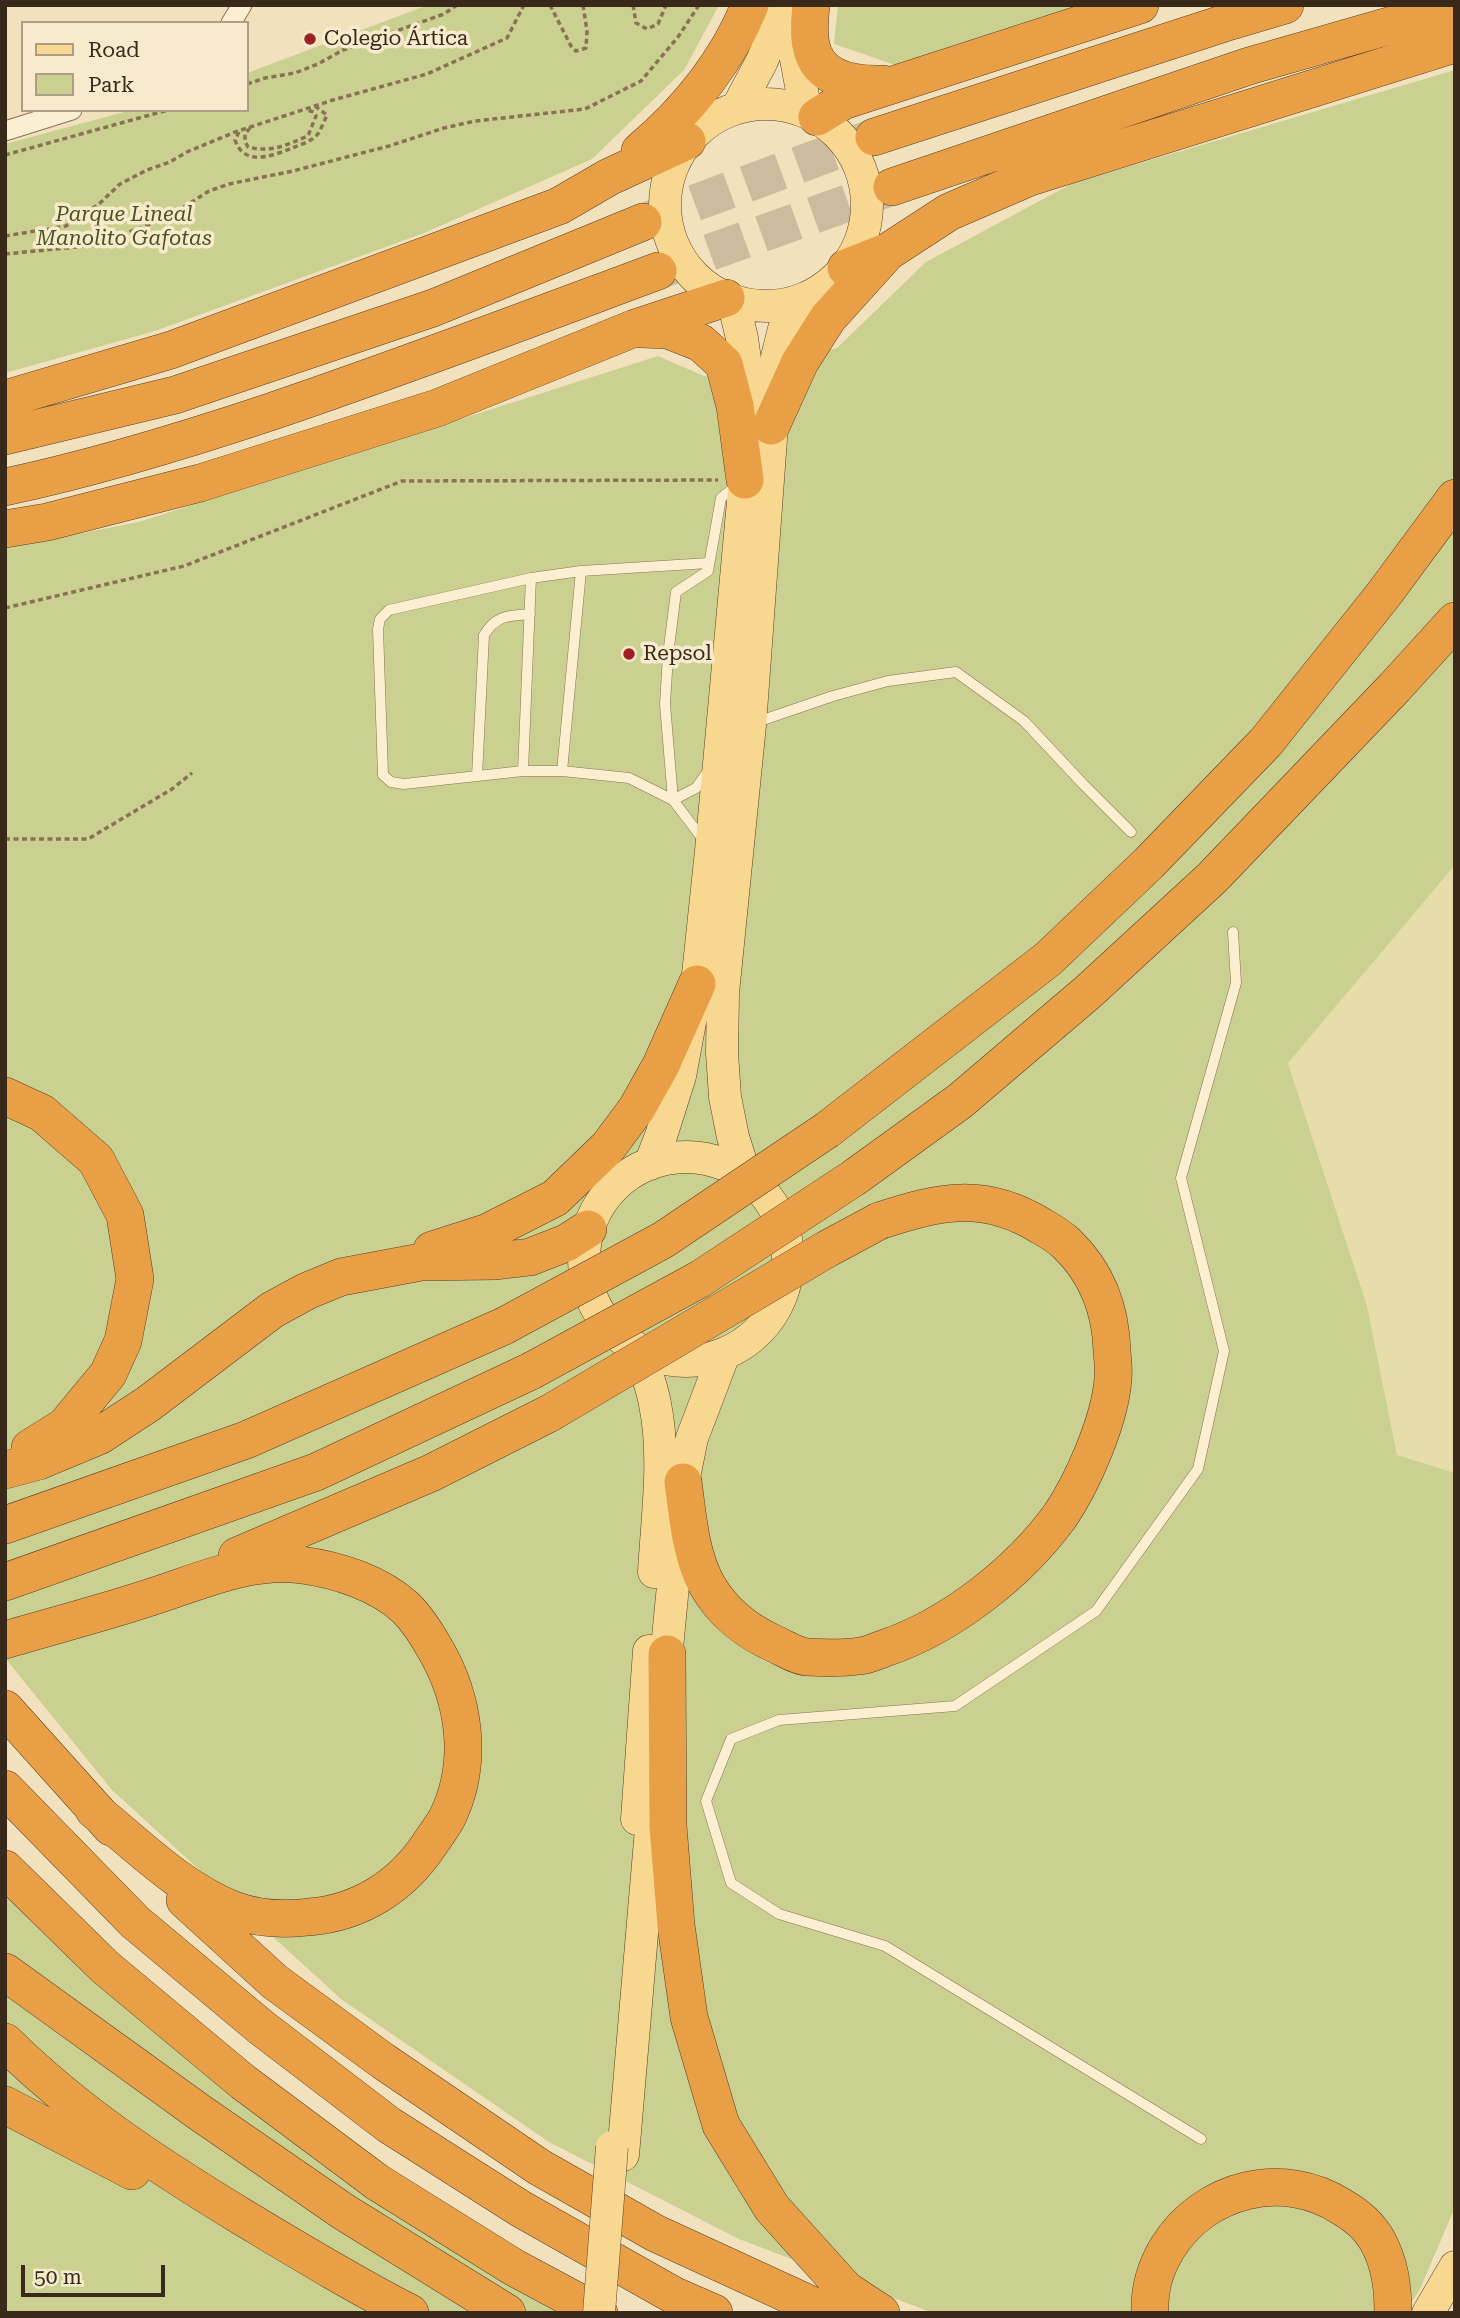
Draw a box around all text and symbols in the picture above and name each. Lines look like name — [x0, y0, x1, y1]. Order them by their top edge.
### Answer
legend — [21, 21, 248, 112]
place label: Colegio Ártica — [324, 26, 468, 52]
marker: Colegio Ártica — [302, 31, 318, 47]
text: Road — [88, 38, 140, 62]
text: Park — [88, 73, 134, 97]
park label: Parque Lineal Manolito Gafotas — [36, 202, 212, 252]
place label: Repsol — [643, 641, 712, 667]
marker: Repsol — [621, 646, 637, 662]
scale bar — [24, 2252, 168, 2296]
text: 50 m — [34, 2265, 82, 2289]

